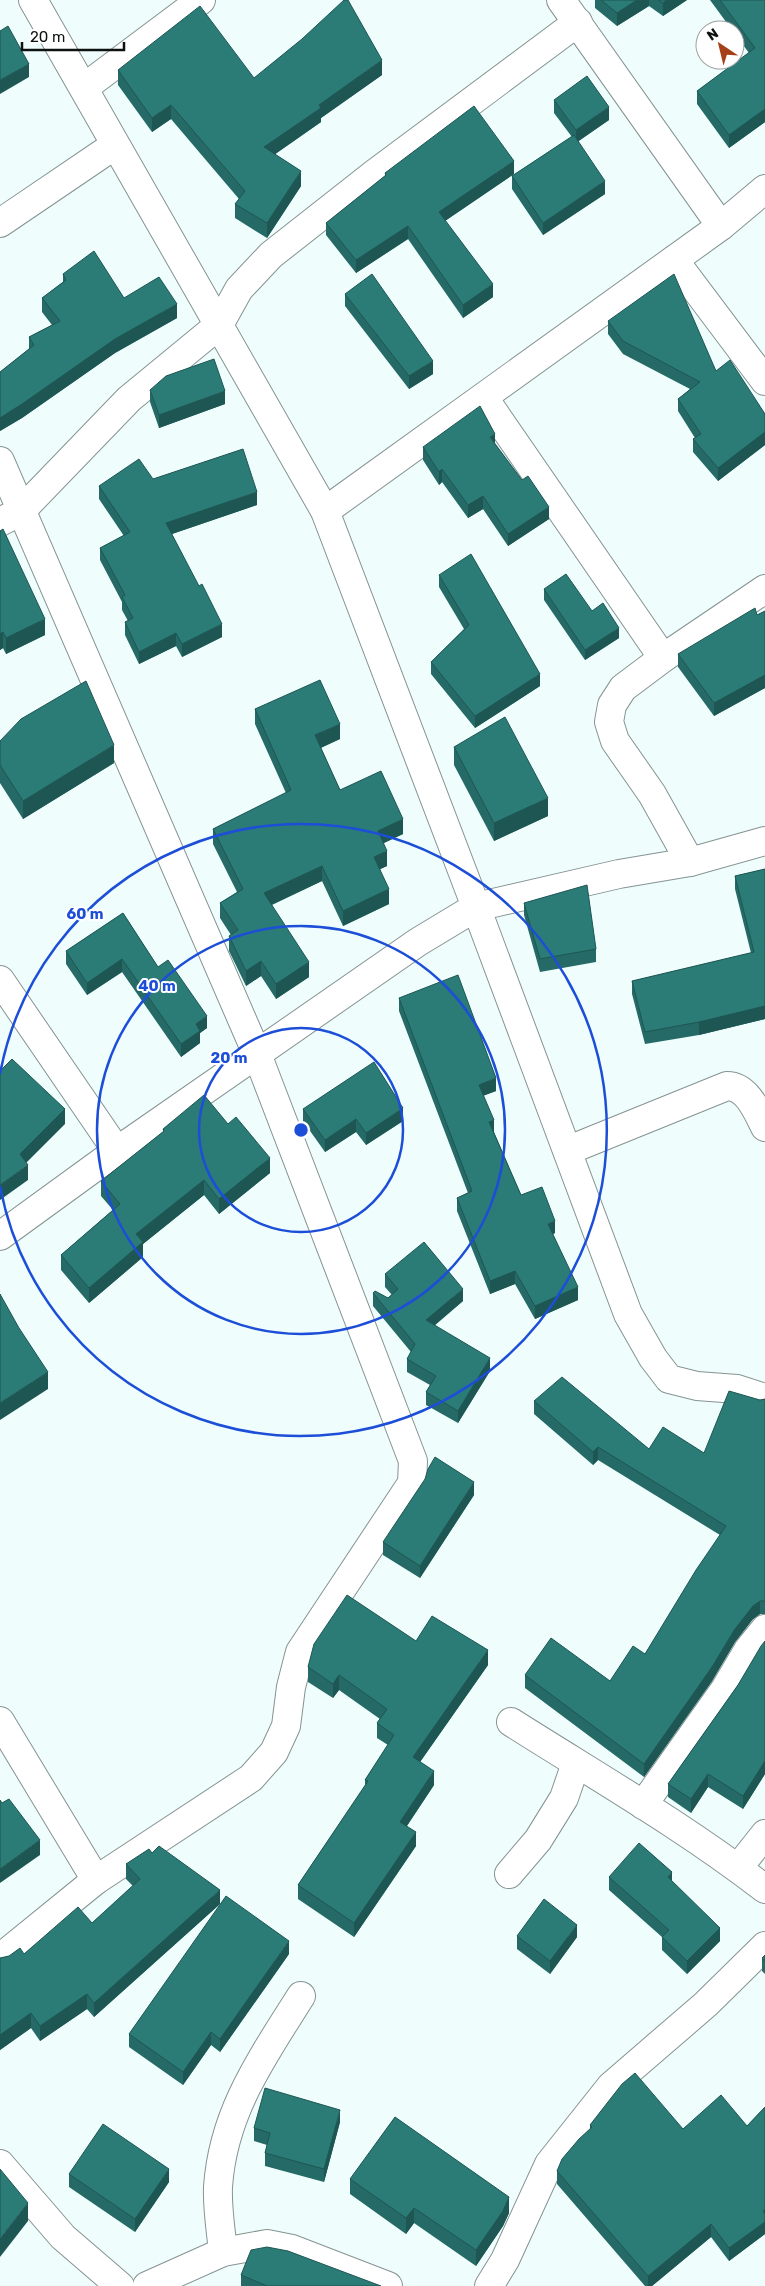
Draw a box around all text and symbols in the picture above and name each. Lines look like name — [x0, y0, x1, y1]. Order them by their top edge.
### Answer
scale bar — [22, 20, 125, 52]
north arrow — [695, 20, 745, 70]
text: N — [704, 25, 722, 45]
text: 20 m — [30, 28, 65, 46]
text: 60 m — [67, 905, 103, 923]
text: 40 m — [138, 977, 176, 995]
text: 20 m — [211, 1049, 247, 1067]
centre of rings — [292, 1121, 310, 1139]

